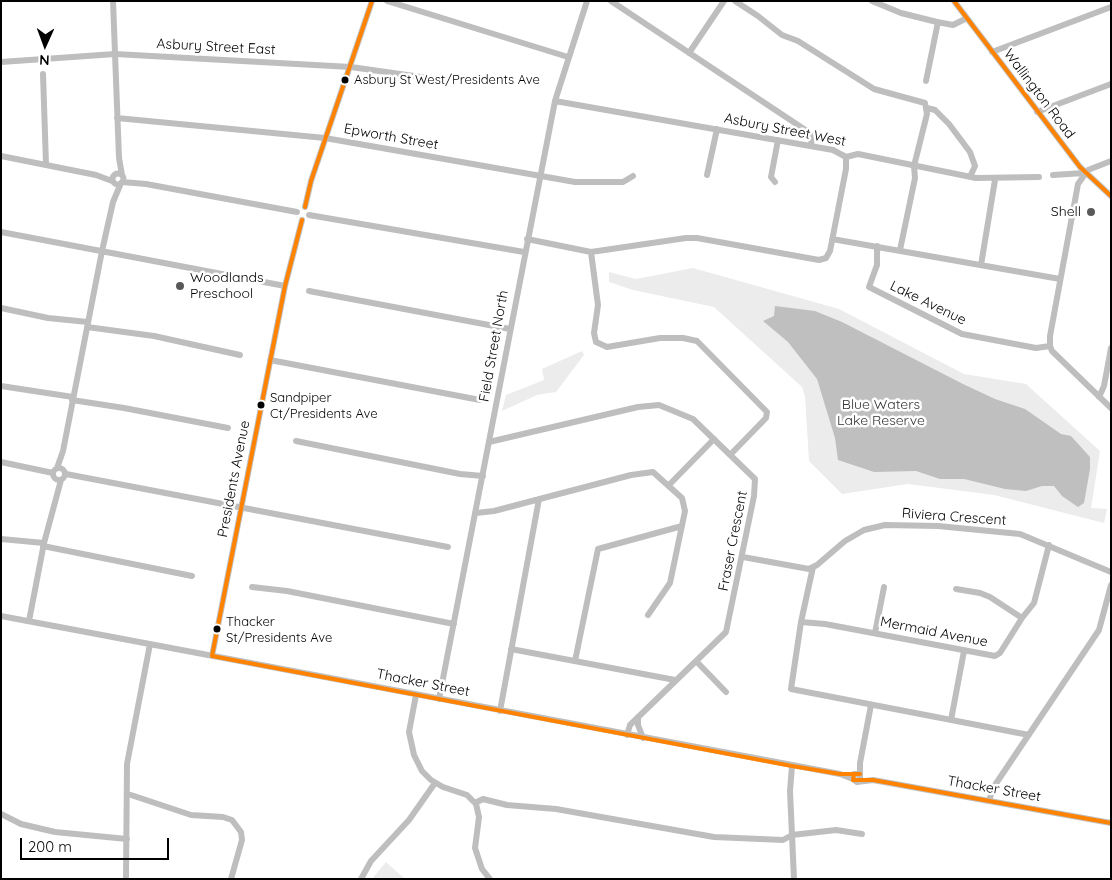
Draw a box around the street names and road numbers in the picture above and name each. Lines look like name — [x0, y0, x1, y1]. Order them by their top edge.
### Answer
street label: Asbury Street East — [156, 35, 276, 59]
street label: Wallington Road — [1000, 46, 1078, 142]
street label: Asbury Street West — [723, 110, 847, 150]
street label: Epworth Street — [342, 120, 440, 154]
street label: Lake Avenue — [887, 277, 969, 329]
street label: Field Street North — [476, 289, 512, 403]
street label: Presidents Avenue — [214, 419, 254, 539]
street label: Fraser Crescent — [715, 489, 751, 593]
street label: Riviera Crescent — [901, 505, 1007, 529]
street label: Mermaid Avenue — [879, 613, 989, 651]
street label: Thacker Street — [375, 666, 471, 700]
street label: Thacker Street — [946, 773, 1042, 805]

